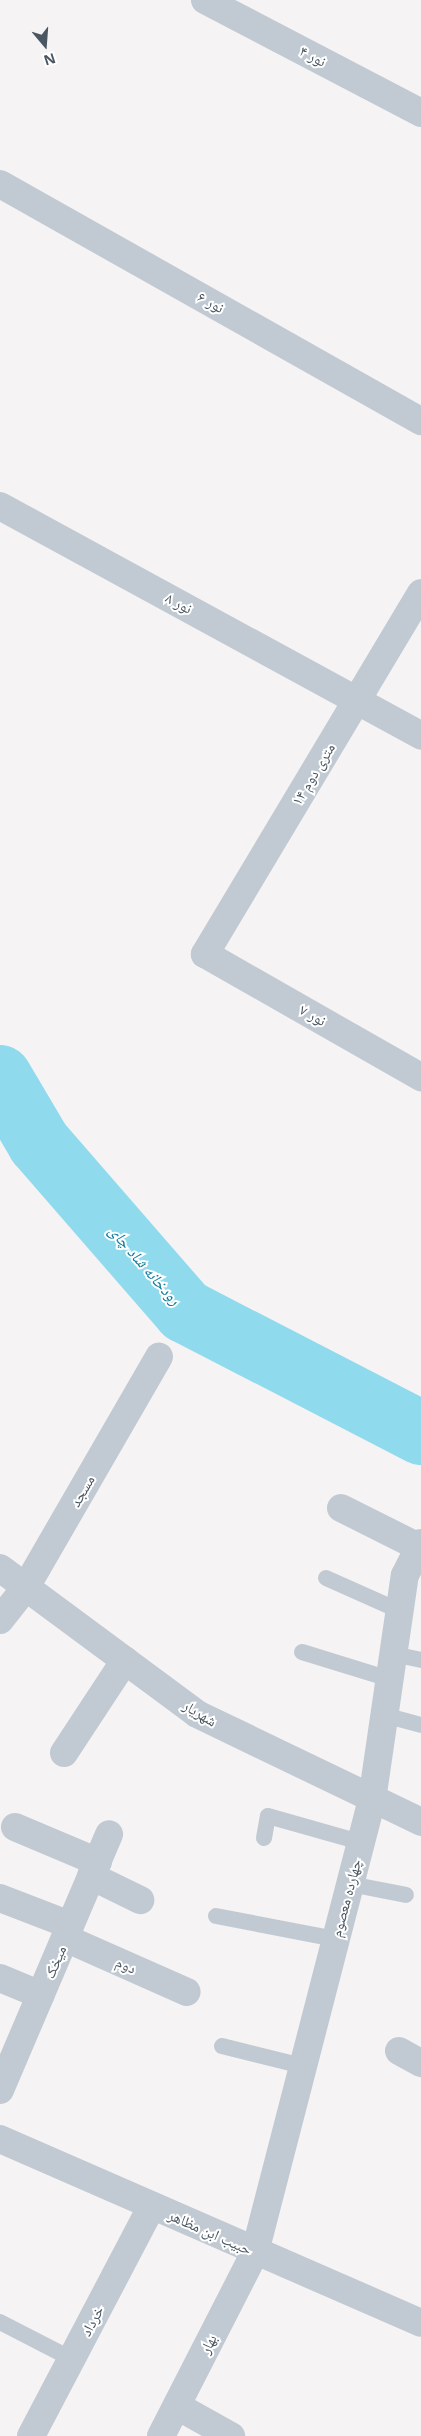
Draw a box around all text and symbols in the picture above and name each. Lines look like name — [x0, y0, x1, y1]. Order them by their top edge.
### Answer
north arrow — [20, 20, 70, 70]
street label: نور ۴ — [297, 42, 329, 70]
text: N — [41, 49, 58, 71]
street label: نور ۶ — [195, 287, 227, 317]
street label: نور ۸ — [163, 589, 195, 617]
street label: ۱۴ متری دوم — [287, 740, 339, 808]
street label: نور ۷ — [297, 1000, 329, 1030]
water label: رودخانه شاد چای — [105, 1221, 185, 1309]
street label: مسجد — [66, 1472, 98, 1510]
street label: شهریار — [180, 1696, 220, 1730]
street label: چهارده معصوم — [327, 1857, 365, 1939]
street label: میخک — [40, 1943, 70, 1981]
street label: دوم — [113, 1953, 139, 1977]
street label: حبیب ابن مظاهر — [165, 2206, 255, 2258]
street label: خرداد — [77, 2303, 107, 2339]
street label: بهار — [196, 2331, 220, 2357]

